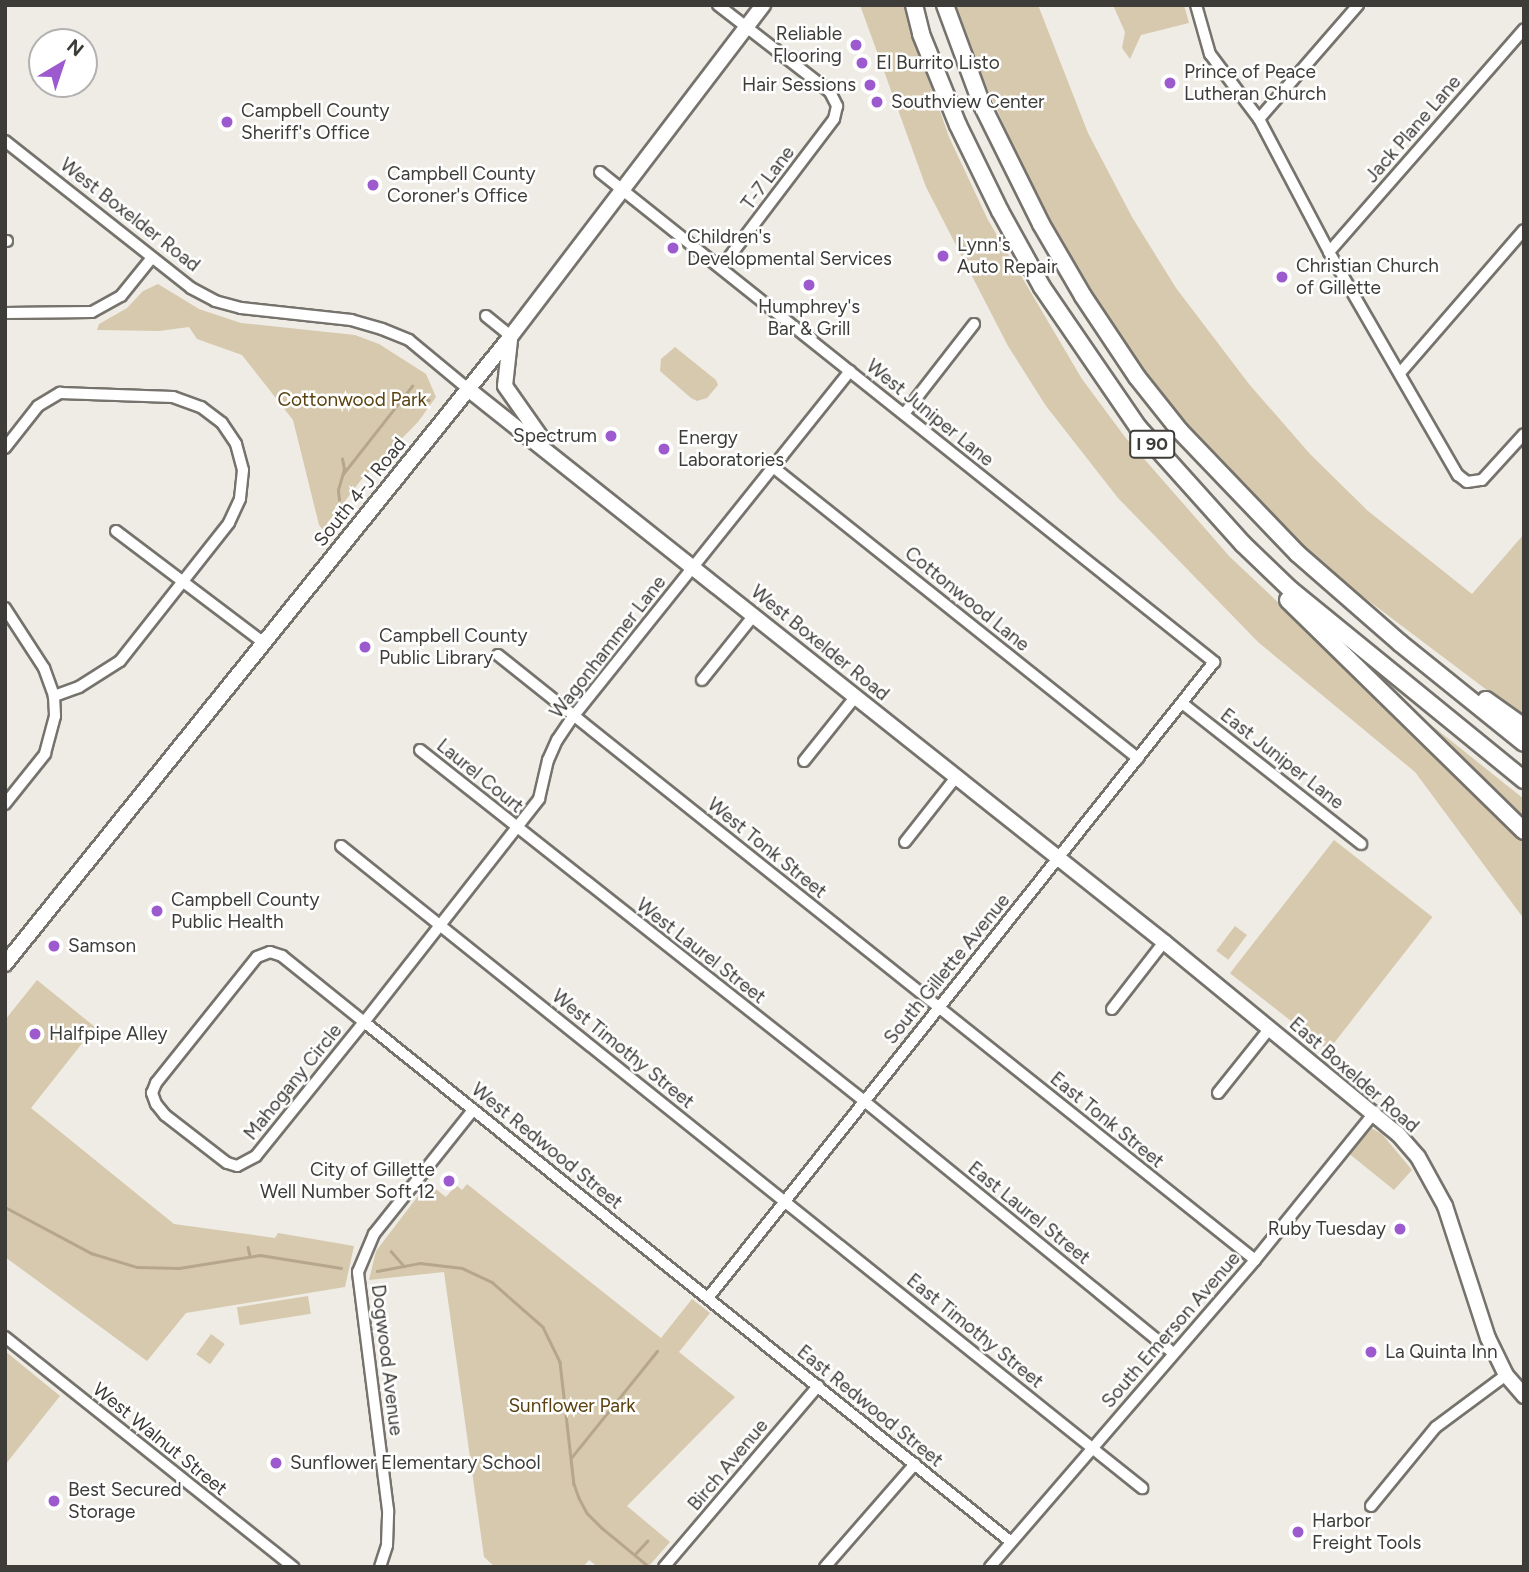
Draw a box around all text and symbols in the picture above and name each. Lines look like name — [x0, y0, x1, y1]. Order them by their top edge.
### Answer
place label: Reliable Flooring — [773, 23, 842, 67]
north arrow — [28, 28, 98, 98]
text: N — [62, 34, 88, 61]
marker: Reliable Flooring — [848, 37, 864, 53]
place label: El Burrito Listo — [876, 52, 1000, 74]
marker: El Burrito Listo — [854, 55, 870, 71]
place label: Prince of Peace Lutheran Church — [1184, 61, 1326, 105]
street label: Jack Plane Lane — [1360, 71, 1466, 187]
place label: Hair Sessions — [742, 74, 856, 96]
marker: Prince of Peace Lutheran Church — [1162, 75, 1178, 91]
marker: Hair Sessions — [862, 77, 878, 93]
place label: Southview Center — [891, 91, 1045, 113]
marker: Southview Center — [869, 94, 885, 110]
place label: Campbell County Sheriff's Office — [241, 100, 389, 144]
marker: Campbell County Sheriff's Office — [219, 114, 235, 130]
street label: T-7 Lane — [737, 142, 799, 214]
street label: West Boxelder Road — [56, 153, 204, 277]
place label: Campbell County Coroner's Office — [387, 163, 535, 207]
marker: Campbell County Coroner's Office — [365, 177, 381, 193]
place label: Children's Developmental Services — [687, 226, 892, 270]
place label: Lynn's Auto Repair — [957, 234, 1057, 278]
marker: Children's Developmental Services — [665, 240, 681, 256]
marker: Lynn's Auto Repair — [935, 248, 951, 264]
place label: Christian Church of Gillette — [1296, 255, 1439, 299]
marker: Christian Church of Gillette — [1274, 269, 1290, 285]
marker: Humphrey's Bar & Grill — [801, 277, 817, 293]
place label: Humphrey's Bar & Grill — [758, 296, 860, 340]
street label: West Juniper Lane — [862, 355, 998, 471]
park label: Cottonwood Park — [277, 389, 427, 411]
place label: Spectrum — [513, 425, 597, 447]
place label: Energy Laboratories — [678, 427, 784, 471]
marker: Spectrum — [603, 428, 619, 444]
road number: I 90 — [1128, 430, 1176, 458]
street label: South 4-J Road — [309, 433, 411, 551]
marker: Energy Laboratories — [656, 441, 672, 457]
street label: Cottonwood Lane — [900, 542, 1034, 656]
street label: Wagonhammer Lane — [545, 571, 671, 723]
street label: West Boxelder Road — [746, 580, 894, 706]
place label: Campbell County Public Library — [379, 625, 527, 669]
marker: Campbell County Public Library — [357, 639, 373, 655]
street label: East Juniper Lane — [1216, 704, 1348, 814]
street label: Laurel Court — [432, 734, 528, 818]
street label: West Tonk Street — [703, 793, 831, 903]
place label: Campbell County Public Health — [171, 889, 319, 933]
street label: South Gillette Avenue — [879, 889, 1015, 1049]
street label: West Laurel Street — [632, 893, 770, 1009]
marker: Campbell County Public Health — [149, 903, 165, 919]
place label: Samson — [68, 935, 136, 957]
marker: Samson — [46, 938, 62, 954]
street label: West Timothy Street — [547, 985, 699, 1113]
street label: East Boxelder Road — [1285, 1013, 1423, 1137]
street label: Mahogany Circle — [239, 1019, 347, 1145]
place label: Halfpipe Alley — [49, 1023, 167, 1045]
marker: Halfpipe Alley — [27, 1026, 43, 1042]
street label: East Tonk Street — [1046, 1067, 1168, 1173]
street label: West Redwood Street — [467, 1078, 627, 1214]
street label: East Laurel Street — [963, 1157, 1095, 1269]
place label: City of Gillette Well Number Soft 12 — [260, 1159, 435, 1203]
marker: City of Gillette Well Number Soft 12 — [441, 1173, 457, 1189]
place label: Ruby Tuesday — [1268, 1218, 1386, 1240]
marker: Ruby Tuesday — [1392, 1221, 1408, 1237]
street label: South Emerson Avenue — [1097, 1247, 1245, 1413]
street label: East Timothy Street — [902, 1269, 1048, 1393]
street label: Dogwood Avenue — [366, 1283, 408, 1437]
street label: East Redwood Street — [793, 1340, 947, 1472]
place label: La Quinta Inn — [1385, 1341, 1498, 1363]
marker: La Quinta Inn — [1363, 1344, 1379, 1360]
street label: West Walnut Street — [88, 1378, 232, 1500]
park label: Sunflower Park — [508, 1395, 636, 1417]
street label: Birch Avenue — [683, 1415, 773, 1515]
place label: Sunflower Elementary School — [290, 1452, 541, 1474]
marker: Sunflower Elementary School — [268, 1455, 284, 1471]
place label: Best Secured Storage — [68, 1479, 182, 1523]
marker: Best Secured Storage — [46, 1493, 62, 1509]
place label: Harbor Freight Tools — [1312, 1510, 1421, 1554]
marker: Harbor Freight Tools — [1290, 1524, 1306, 1540]

